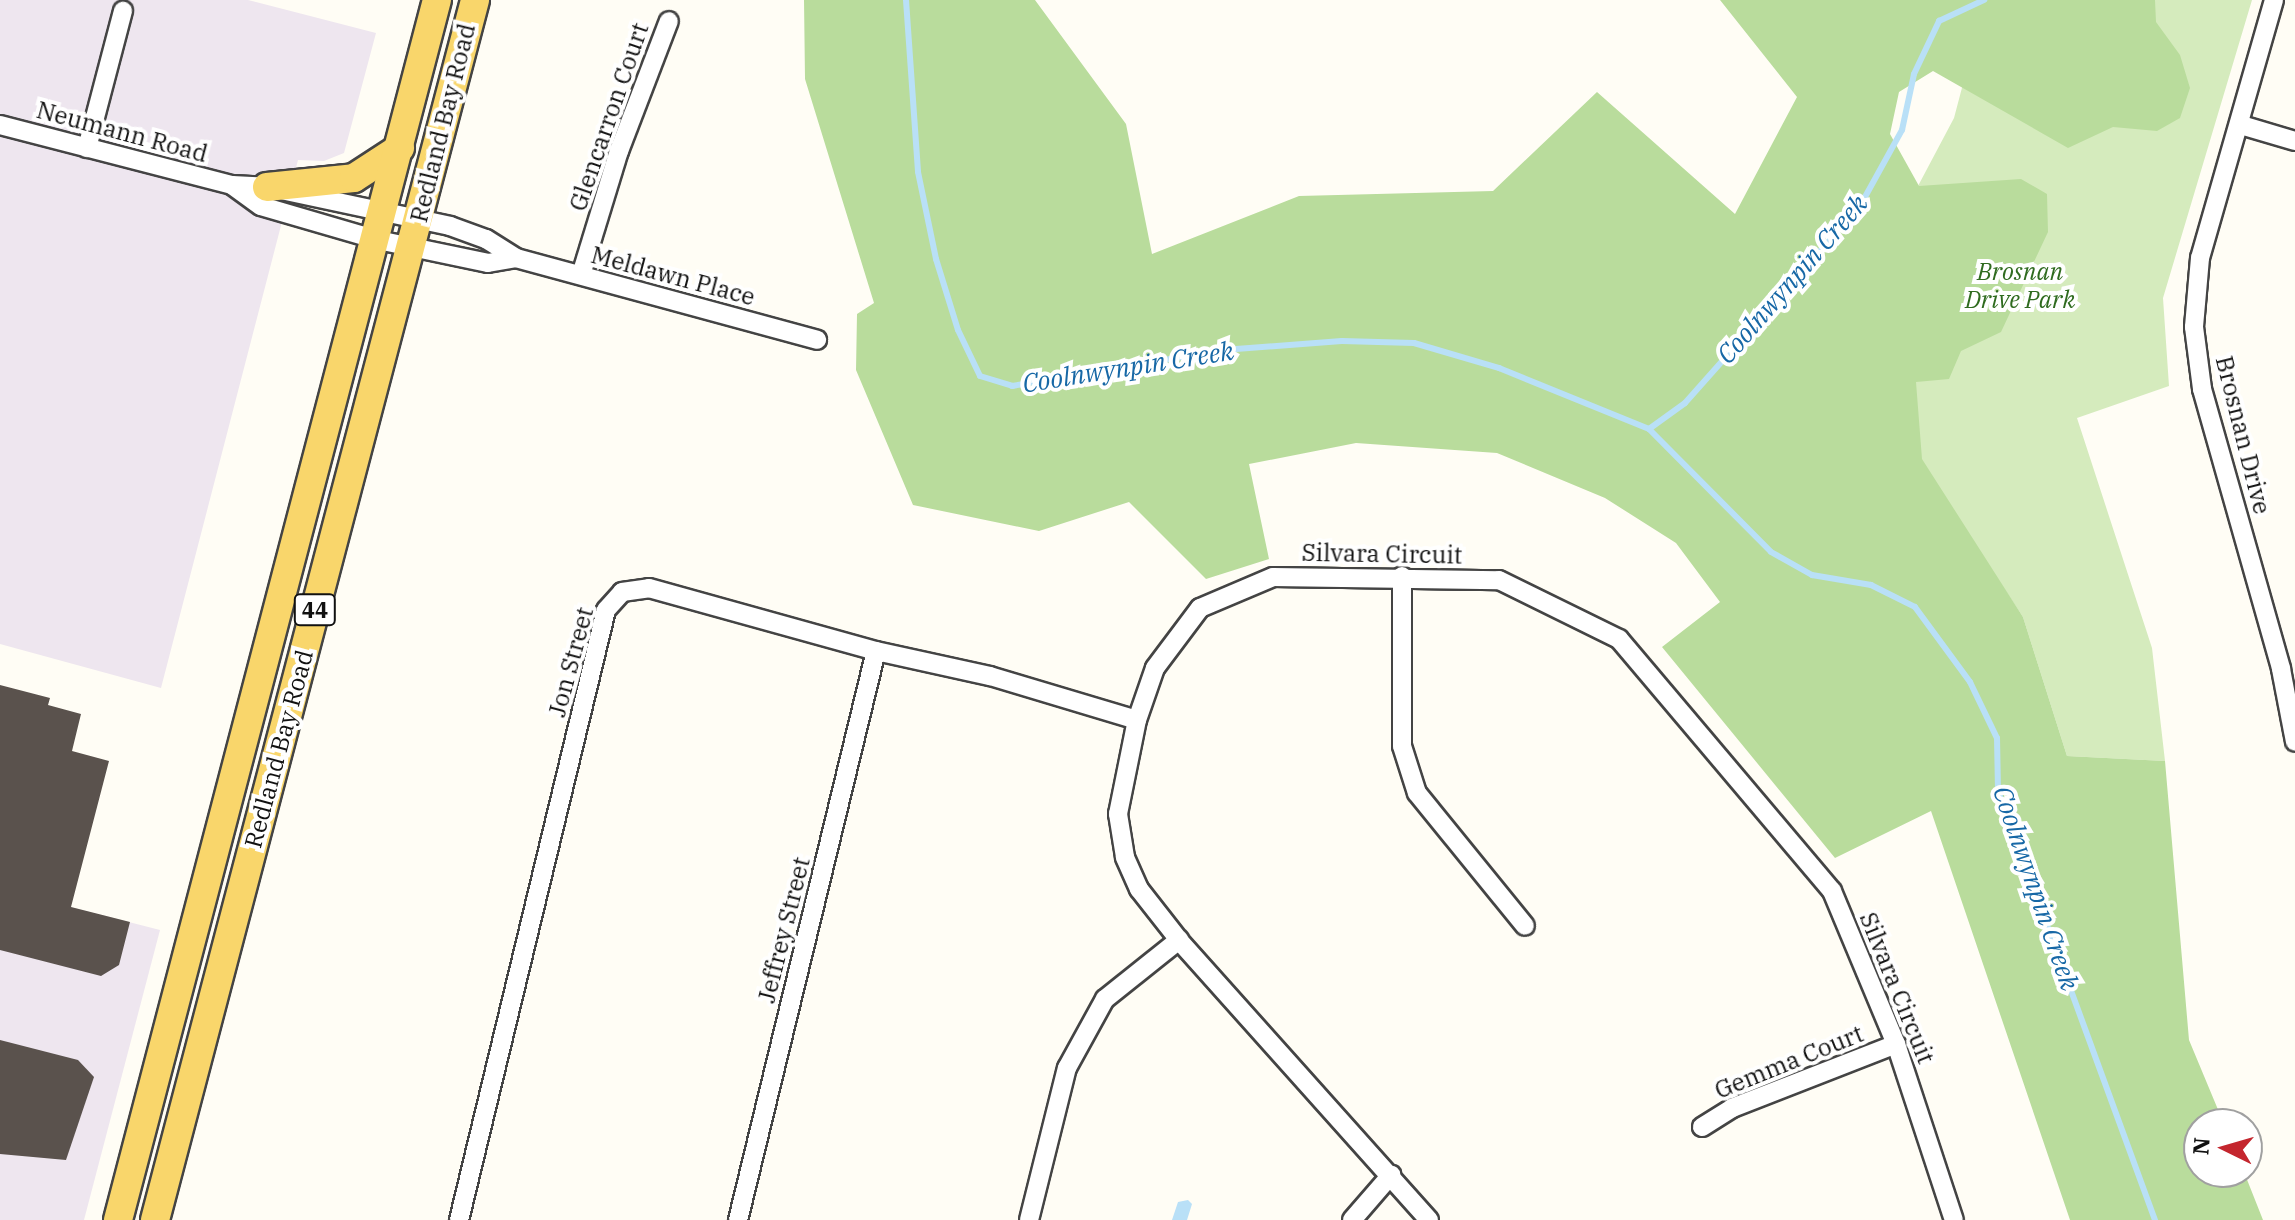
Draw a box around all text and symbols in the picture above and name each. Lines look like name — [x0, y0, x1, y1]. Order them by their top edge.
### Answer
street label: Glencarron Court — [563, 19, 655, 215]
street label: Redland Bay Road — [404, 21, 482, 225]
street label: Neumann Road — [33, 95, 211, 169]
water label: Coolnwynpin Creek — [1710, 188, 1874, 370]
street label: Meldawn Place — [588, 240, 758, 312]
park label: Brosnan Drive Park — [1965, 258, 2075, 314]
water label: Coolnwynpin Creek — [1020, 335, 1236, 399]
street label: Brosnan Drive — [2209, 353, 2277, 517]
street label: Silvara Circuit — [1301, 538, 1463, 570]
road number: 44 — [293, 592, 337, 628]
street label: Jon Street — [543, 604, 599, 720]
street label: Redland Bay Road — [239, 647, 319, 851]
water label: Coolnwynpin Creek — [1986, 782, 2086, 994]
street label: Jeffrey Street — [752, 854, 816, 1006]
street label: Silvara Circuit — [1854, 908, 1940, 1068]
street label: Gemma Court — [1711, 1019, 1867, 1105]
north arrow — [2183, 1108, 2263, 1188]
text: N — [2185, 1136, 2216, 1156]

